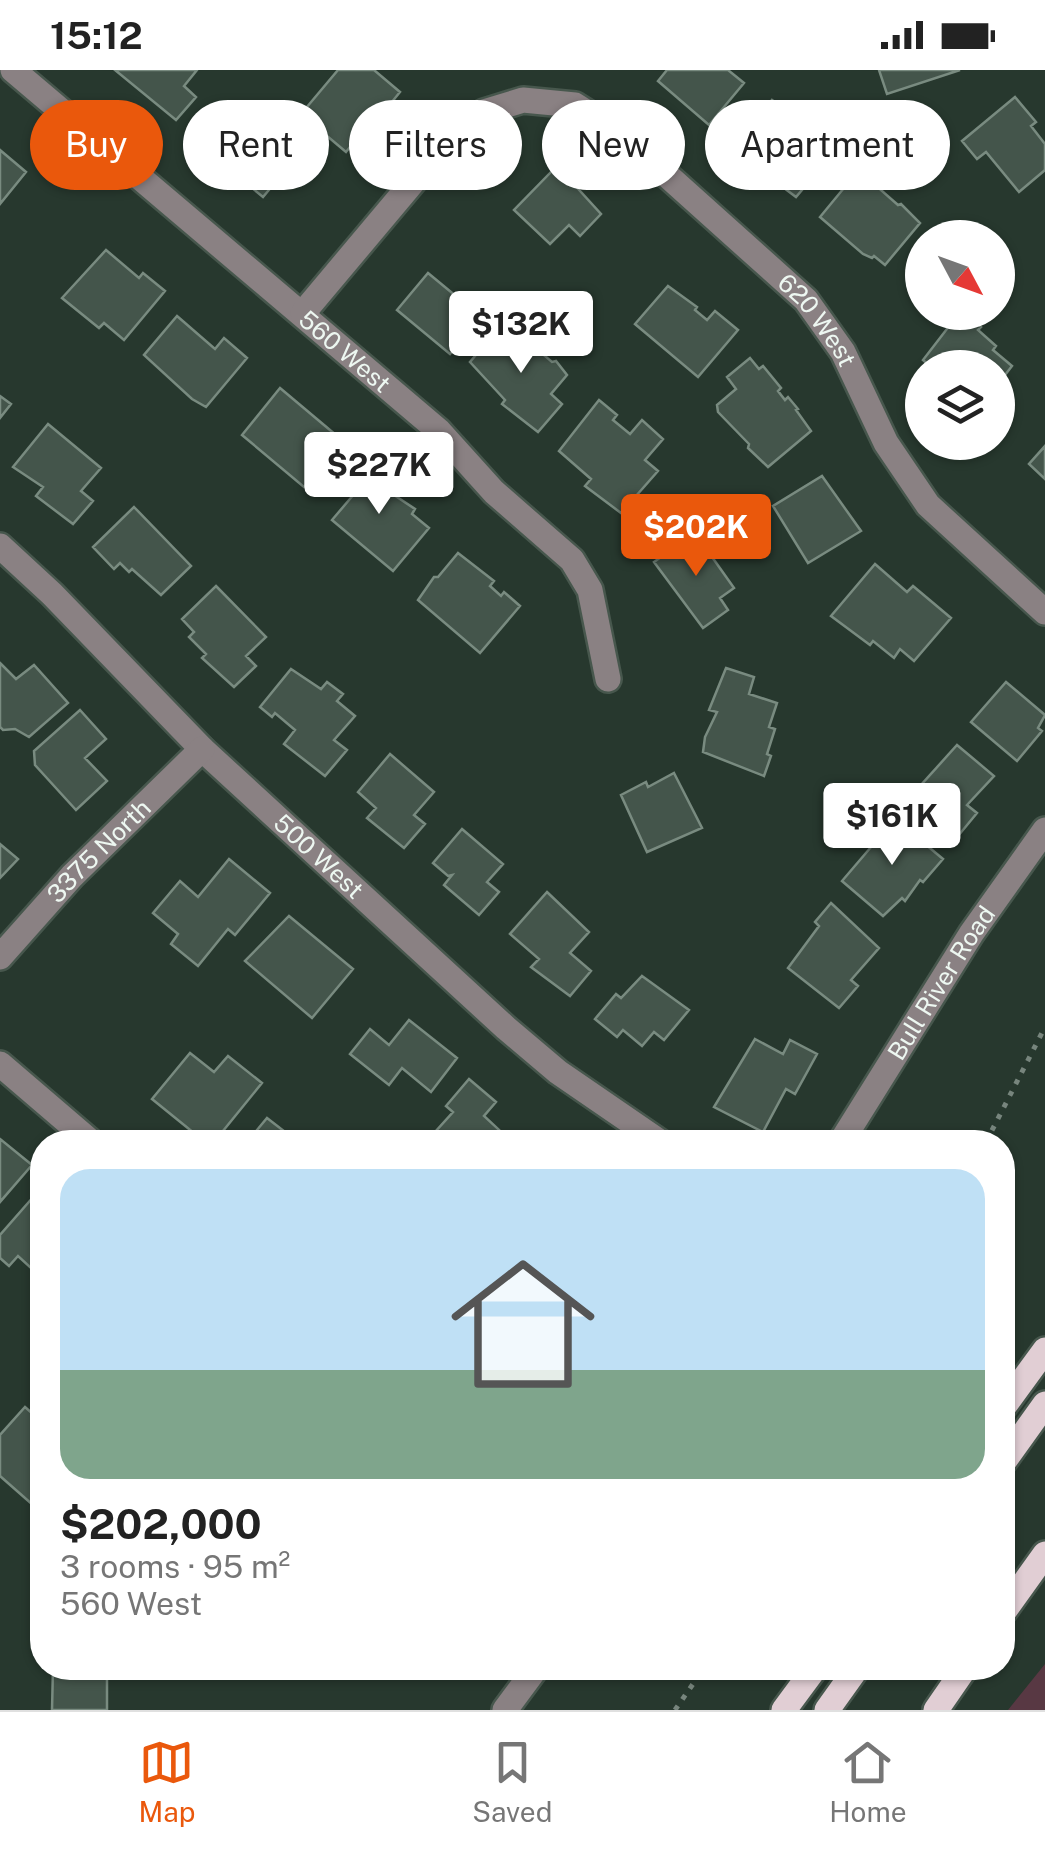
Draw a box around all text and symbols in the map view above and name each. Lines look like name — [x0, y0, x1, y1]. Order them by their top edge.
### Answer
text: 15:12 — [50, 13, 143, 58]
chip: Buy — [30, 100, 163, 190]
chip: Rent — [183, 100, 329, 190]
chip: Filters — [349, 100, 522, 190]
chip: New — [542, 100, 685, 190]
chip: Apartment — [705, 100, 950, 190]
north arrow — [905, 220, 1015, 330]
map controls — [905, 220, 1015, 460]
street label: 620 West — [772, 267, 863, 371]
pin: $132K — [451, 291, 591, 376]
street label: 560 West — [293, 304, 397, 399]
text: $132K — [471, 305, 571, 342]
button: layers — [905, 350, 1015, 460]
pin: $227K — [309, 432, 449, 517]
text: $227K — [326, 446, 432, 483]
pin: $202K — [626, 494, 766, 579]
text: $202K — [643, 508, 749, 545]
pin: $161K — [822, 783, 962, 868]
street label: 3375 North — [40, 793, 157, 909]
text: $161K — [845, 797, 939, 834]
street label: 500 West — [268, 808, 370, 905]
street label: Bull River Road — [881, 900, 1001, 1066]
icon: home — [433, 1234, 613, 1414]
text: $202,000 — [60, 1499, 262, 1548]
text: 3 rooms · 95 m² — [60, 1548, 290, 1585]
text: 560 West — [60, 1585, 202, 1622]
tab: Map — [138, 1735, 195, 1828]
tab: Saved — [472, 1735, 552, 1828]
tab: Home — [829, 1735, 907, 1828]

